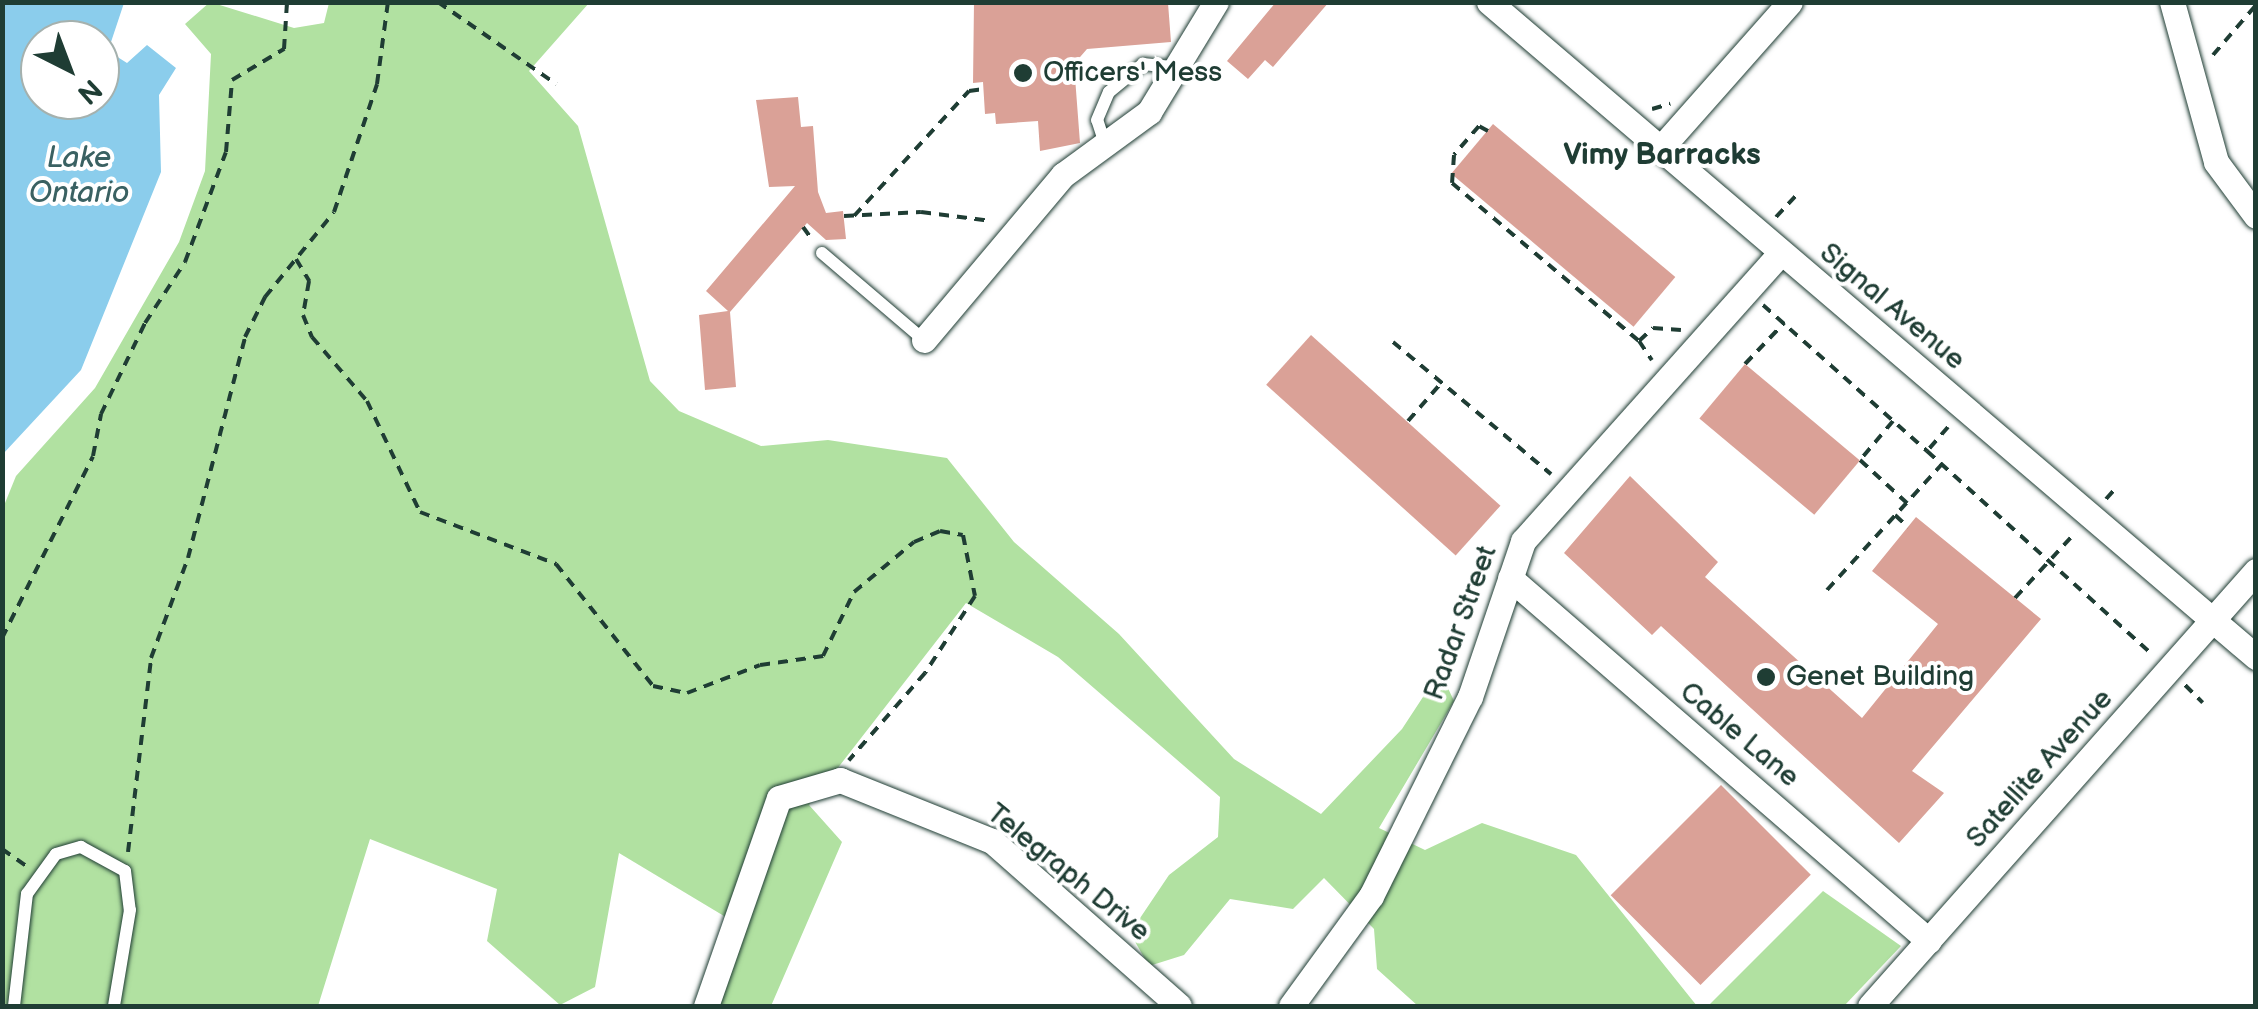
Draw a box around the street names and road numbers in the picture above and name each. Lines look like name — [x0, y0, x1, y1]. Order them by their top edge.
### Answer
street label: Signal Avenue — [1813, 237, 1971, 377]
street label: Radar Street — [1417, 541, 1505, 705]
street label: Cable Lane — [1673, 675, 1805, 795]
street label: Satellite Avenue — [1960, 683, 2120, 855]
street label: Telegraph Drive — [980, 797, 1156, 949]

